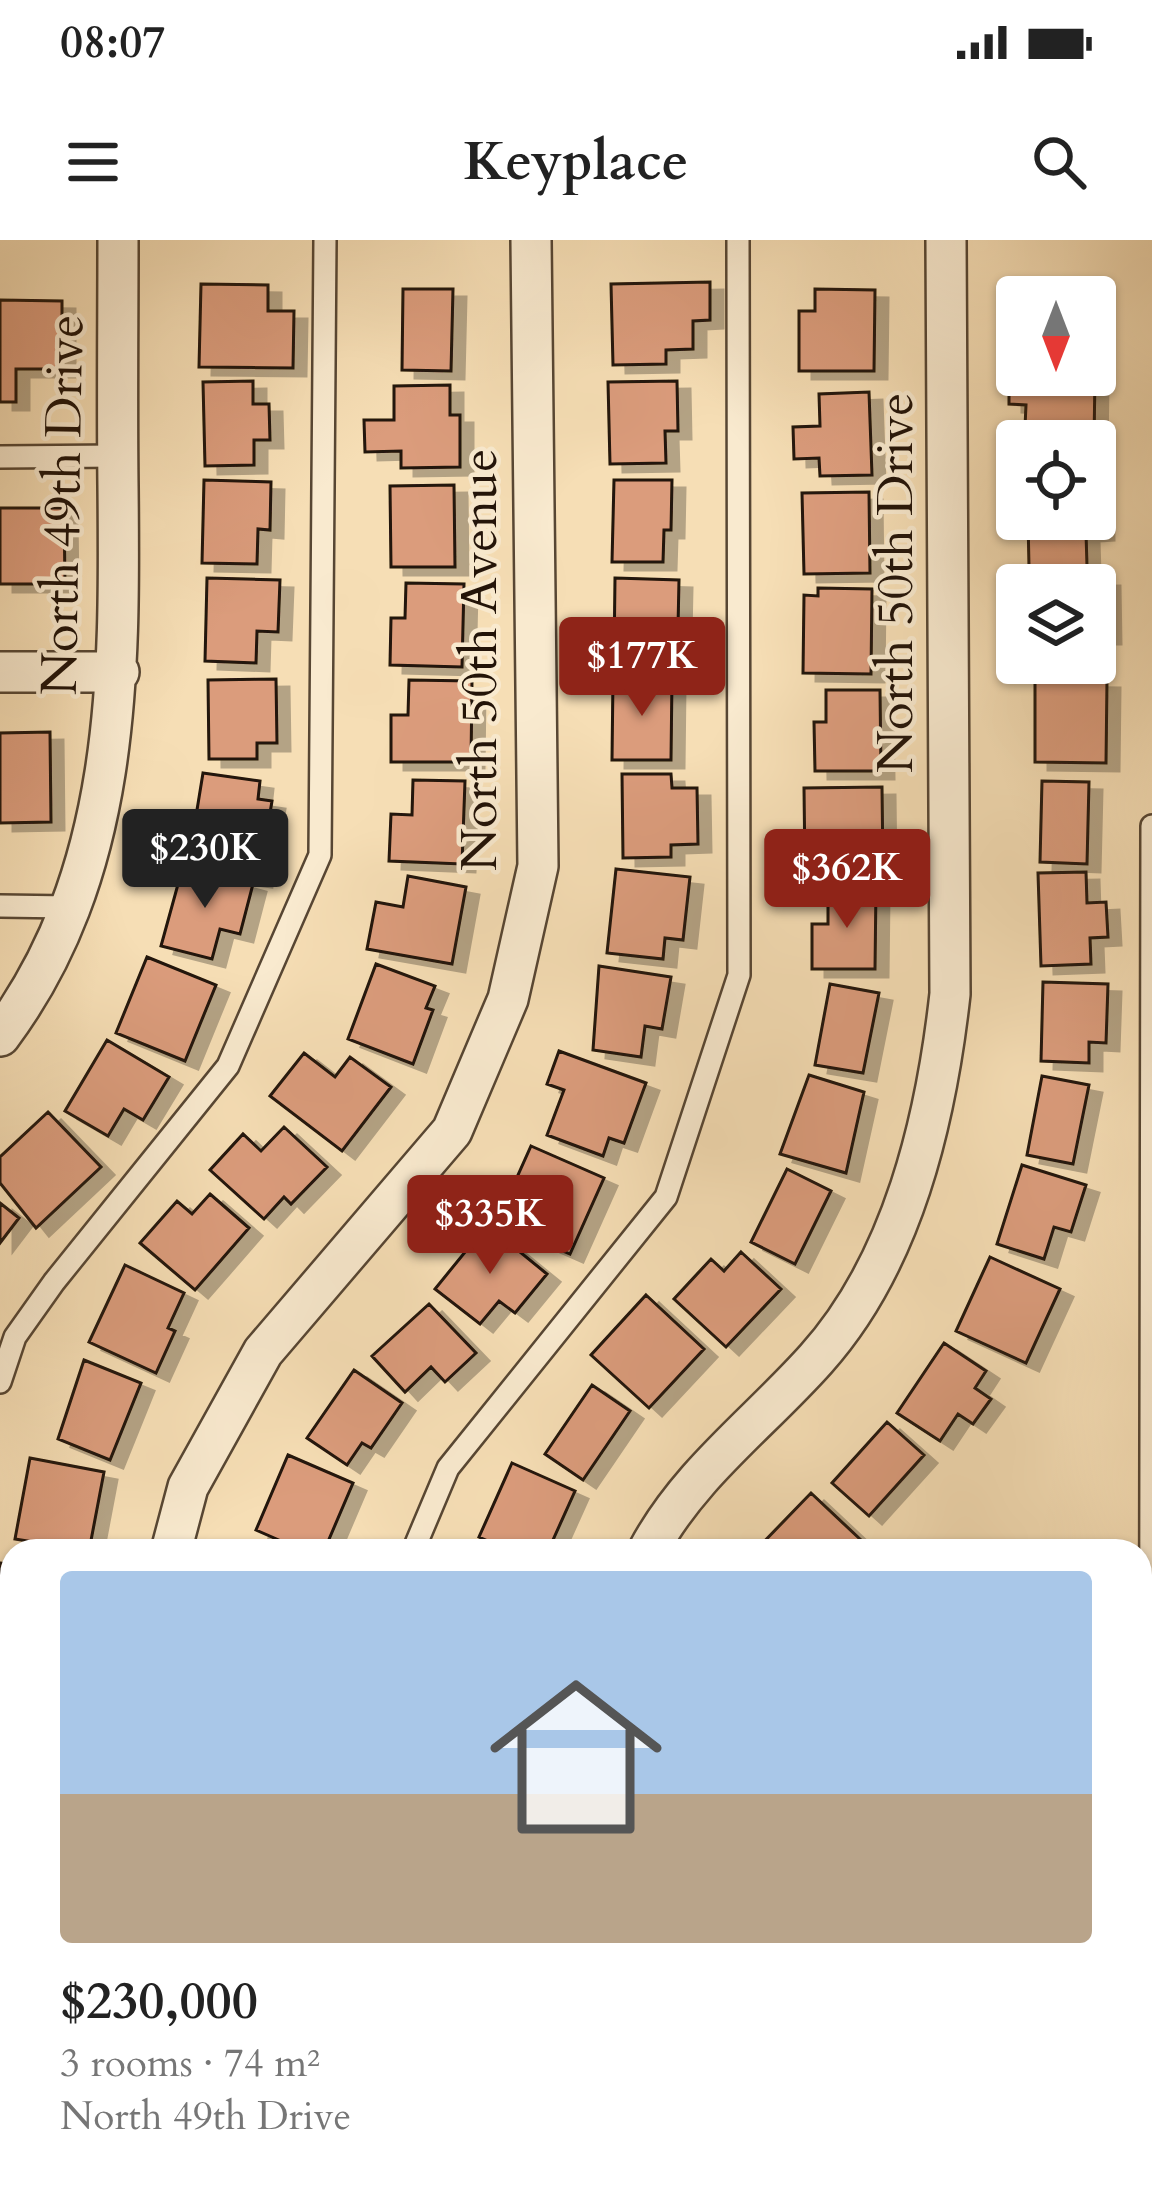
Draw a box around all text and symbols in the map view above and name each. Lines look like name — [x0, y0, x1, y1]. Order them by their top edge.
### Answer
text: 08:07 — [60, 12, 165, 73]
text: Keyplace — [464, 126, 688, 199]
icon: menu — [60, 129, 126, 195]
icon: search — [1026, 129, 1092, 195]
north arrow — [996, 276, 1116, 396]
map controls — [996, 276, 1116, 684]
street label: North 49th Drive — [25, 314, 101, 696]
street label: North 50th Drive — [861, 393, 931, 773]
button: locate — [996, 420, 1116, 540]
street label: North 50th Avenue — [445, 449, 515, 871]
button: layers — [996, 564, 1116, 684]
pin: $177K — [558, 617, 726, 719]
text: $177K — [586, 629, 698, 682]
pin: $230K — [121, 809, 289, 911]
text: $230K — [149, 821, 261, 874]
pin: $362K — [763, 829, 931, 931]
text: $362K — [791, 841, 903, 894]
pin: $335K — [406, 1175, 574, 1277]
text: $335K — [434, 1187, 546, 1240]
icon: home — [468, 1649, 684, 1865]
text: $230,000 — [60, 1967, 258, 2037]
text: 3 rooms · 74 m² — [60, 2037, 320, 2090]
text: North 49th Drive — [60, 2090, 351, 2143]

